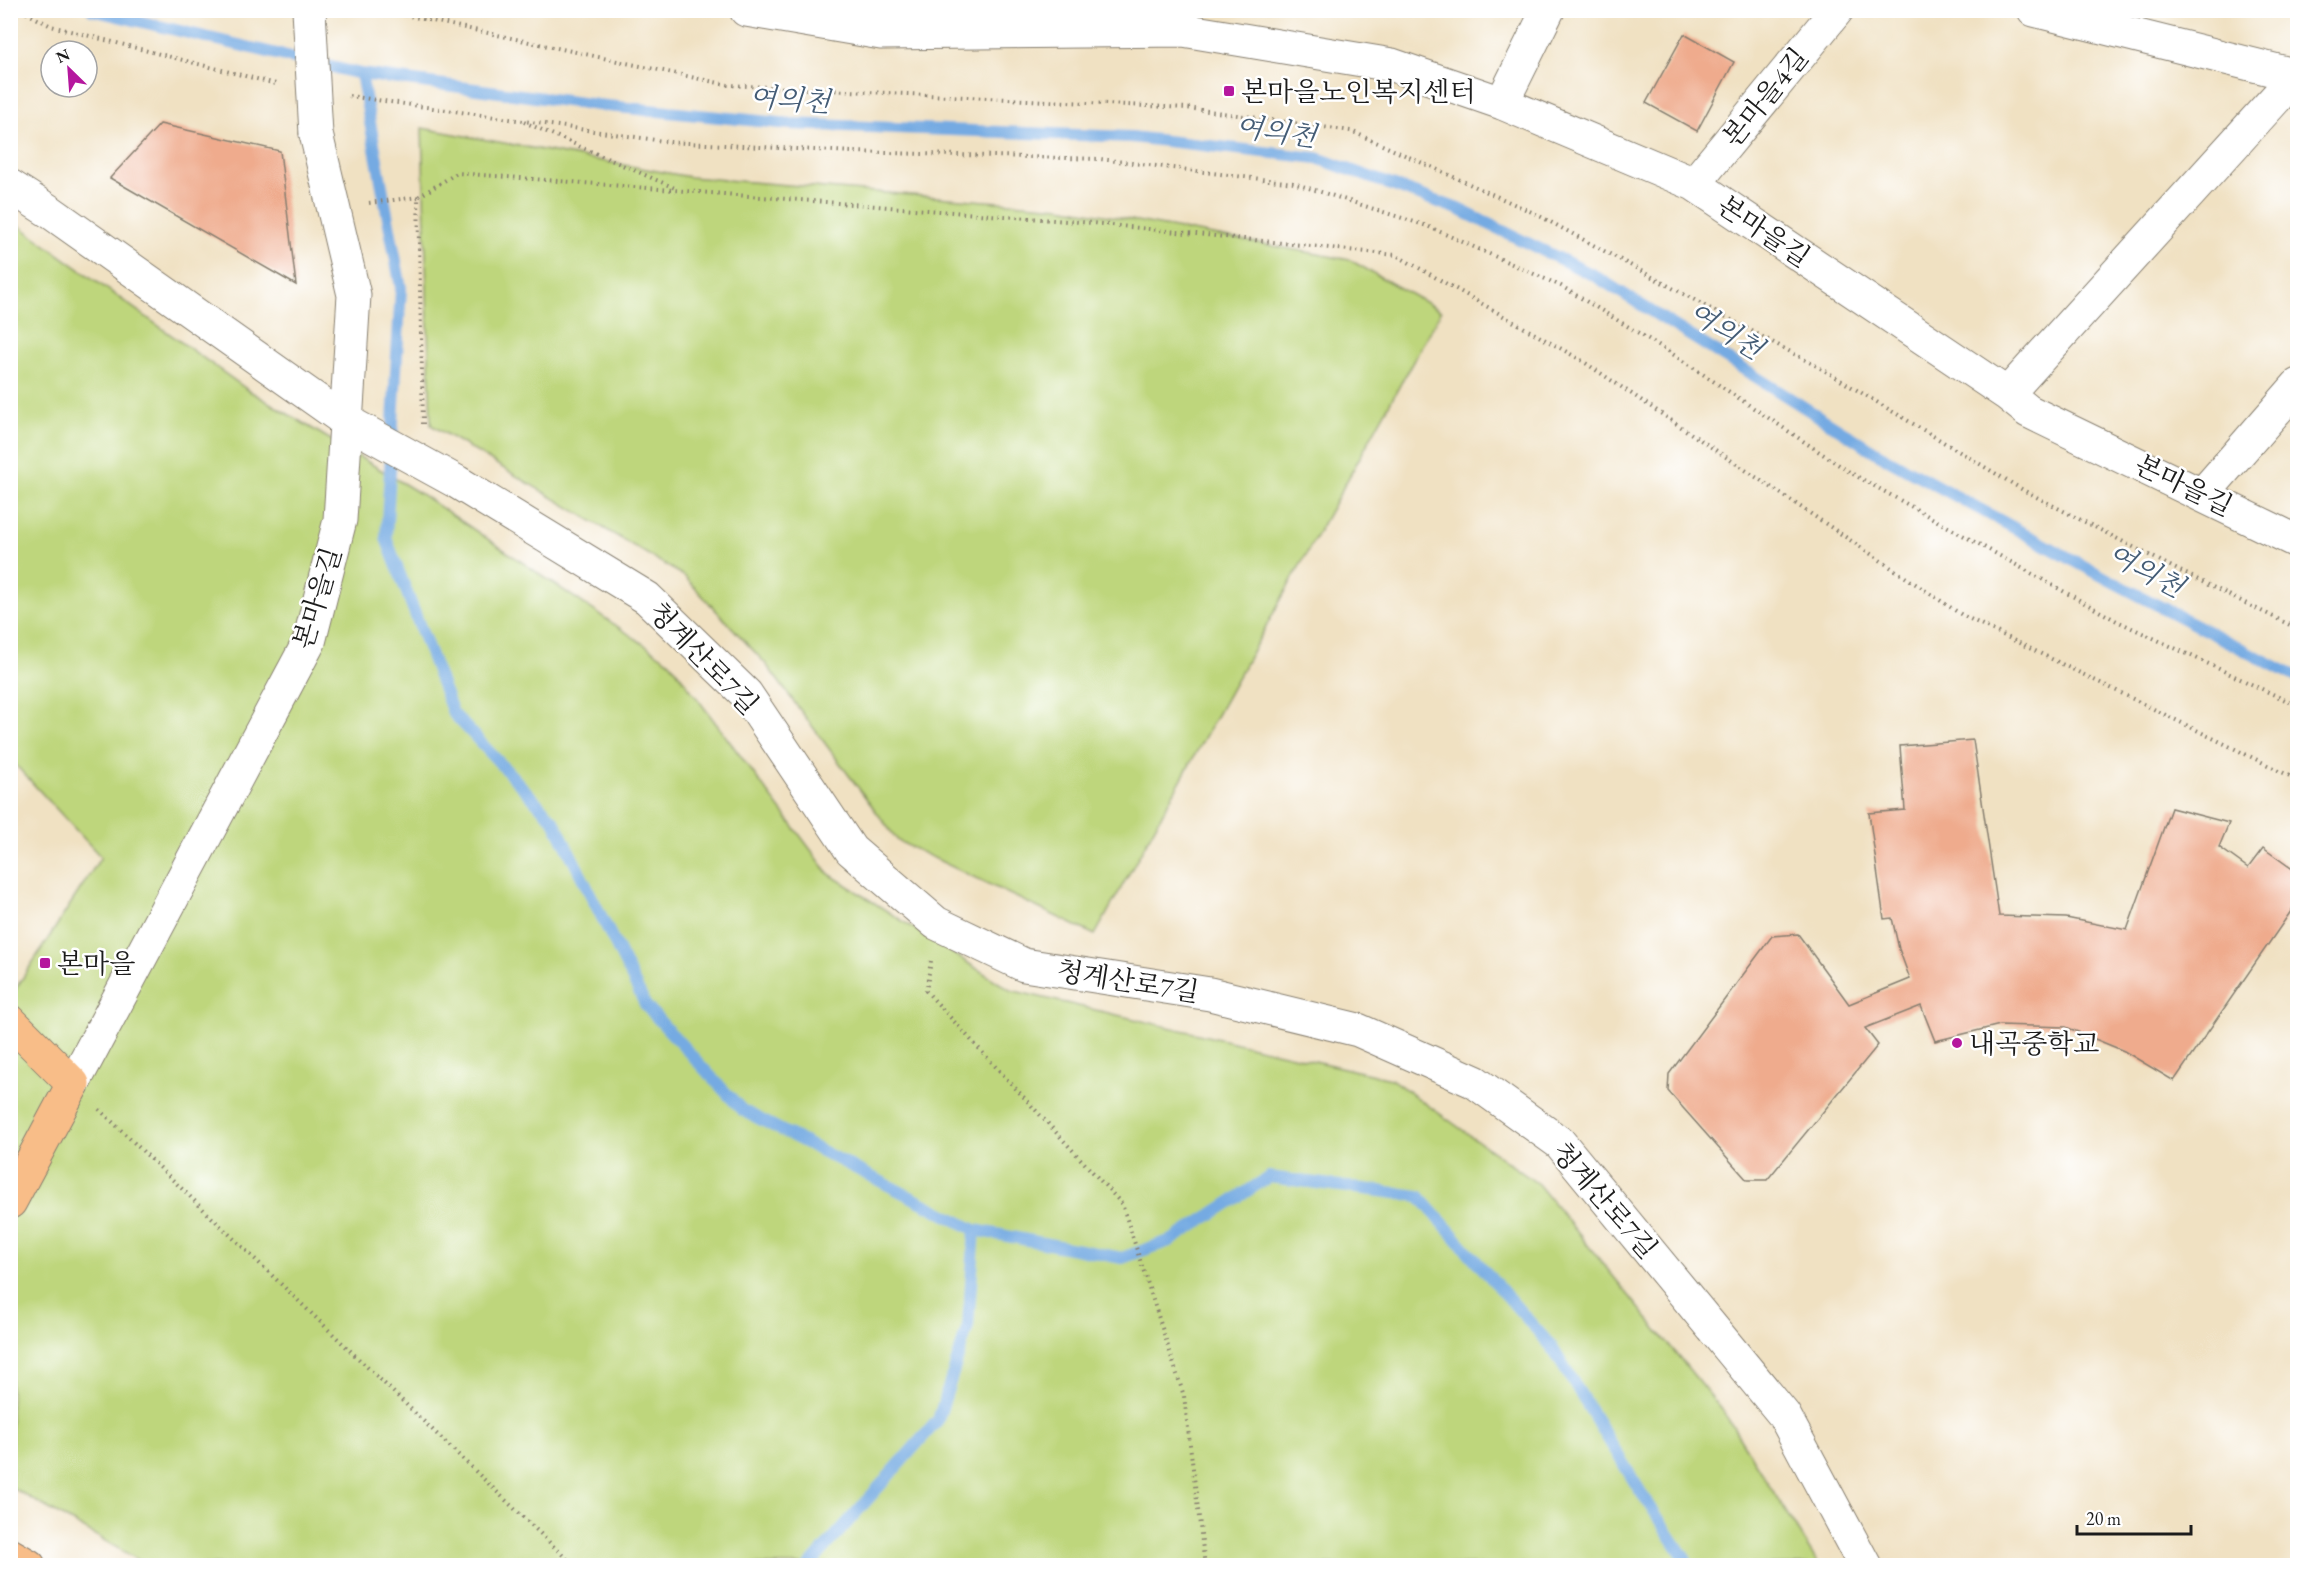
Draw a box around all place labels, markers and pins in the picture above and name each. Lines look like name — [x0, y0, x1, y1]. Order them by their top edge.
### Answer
place label: 본마을노인복지센터 — [1241, 74, 1476, 109]
marker: 본마을노인복지센터 — [1222, 84, 1236, 98]
place label: 본마을 — [57, 946, 135, 981]
marker: 본마을 — [38, 956, 52, 970]
place label: 내곡중학교 — [1969, 1026, 2099, 1061]
marker: 내곡중학교 — [1950, 1036, 1964, 1050]

